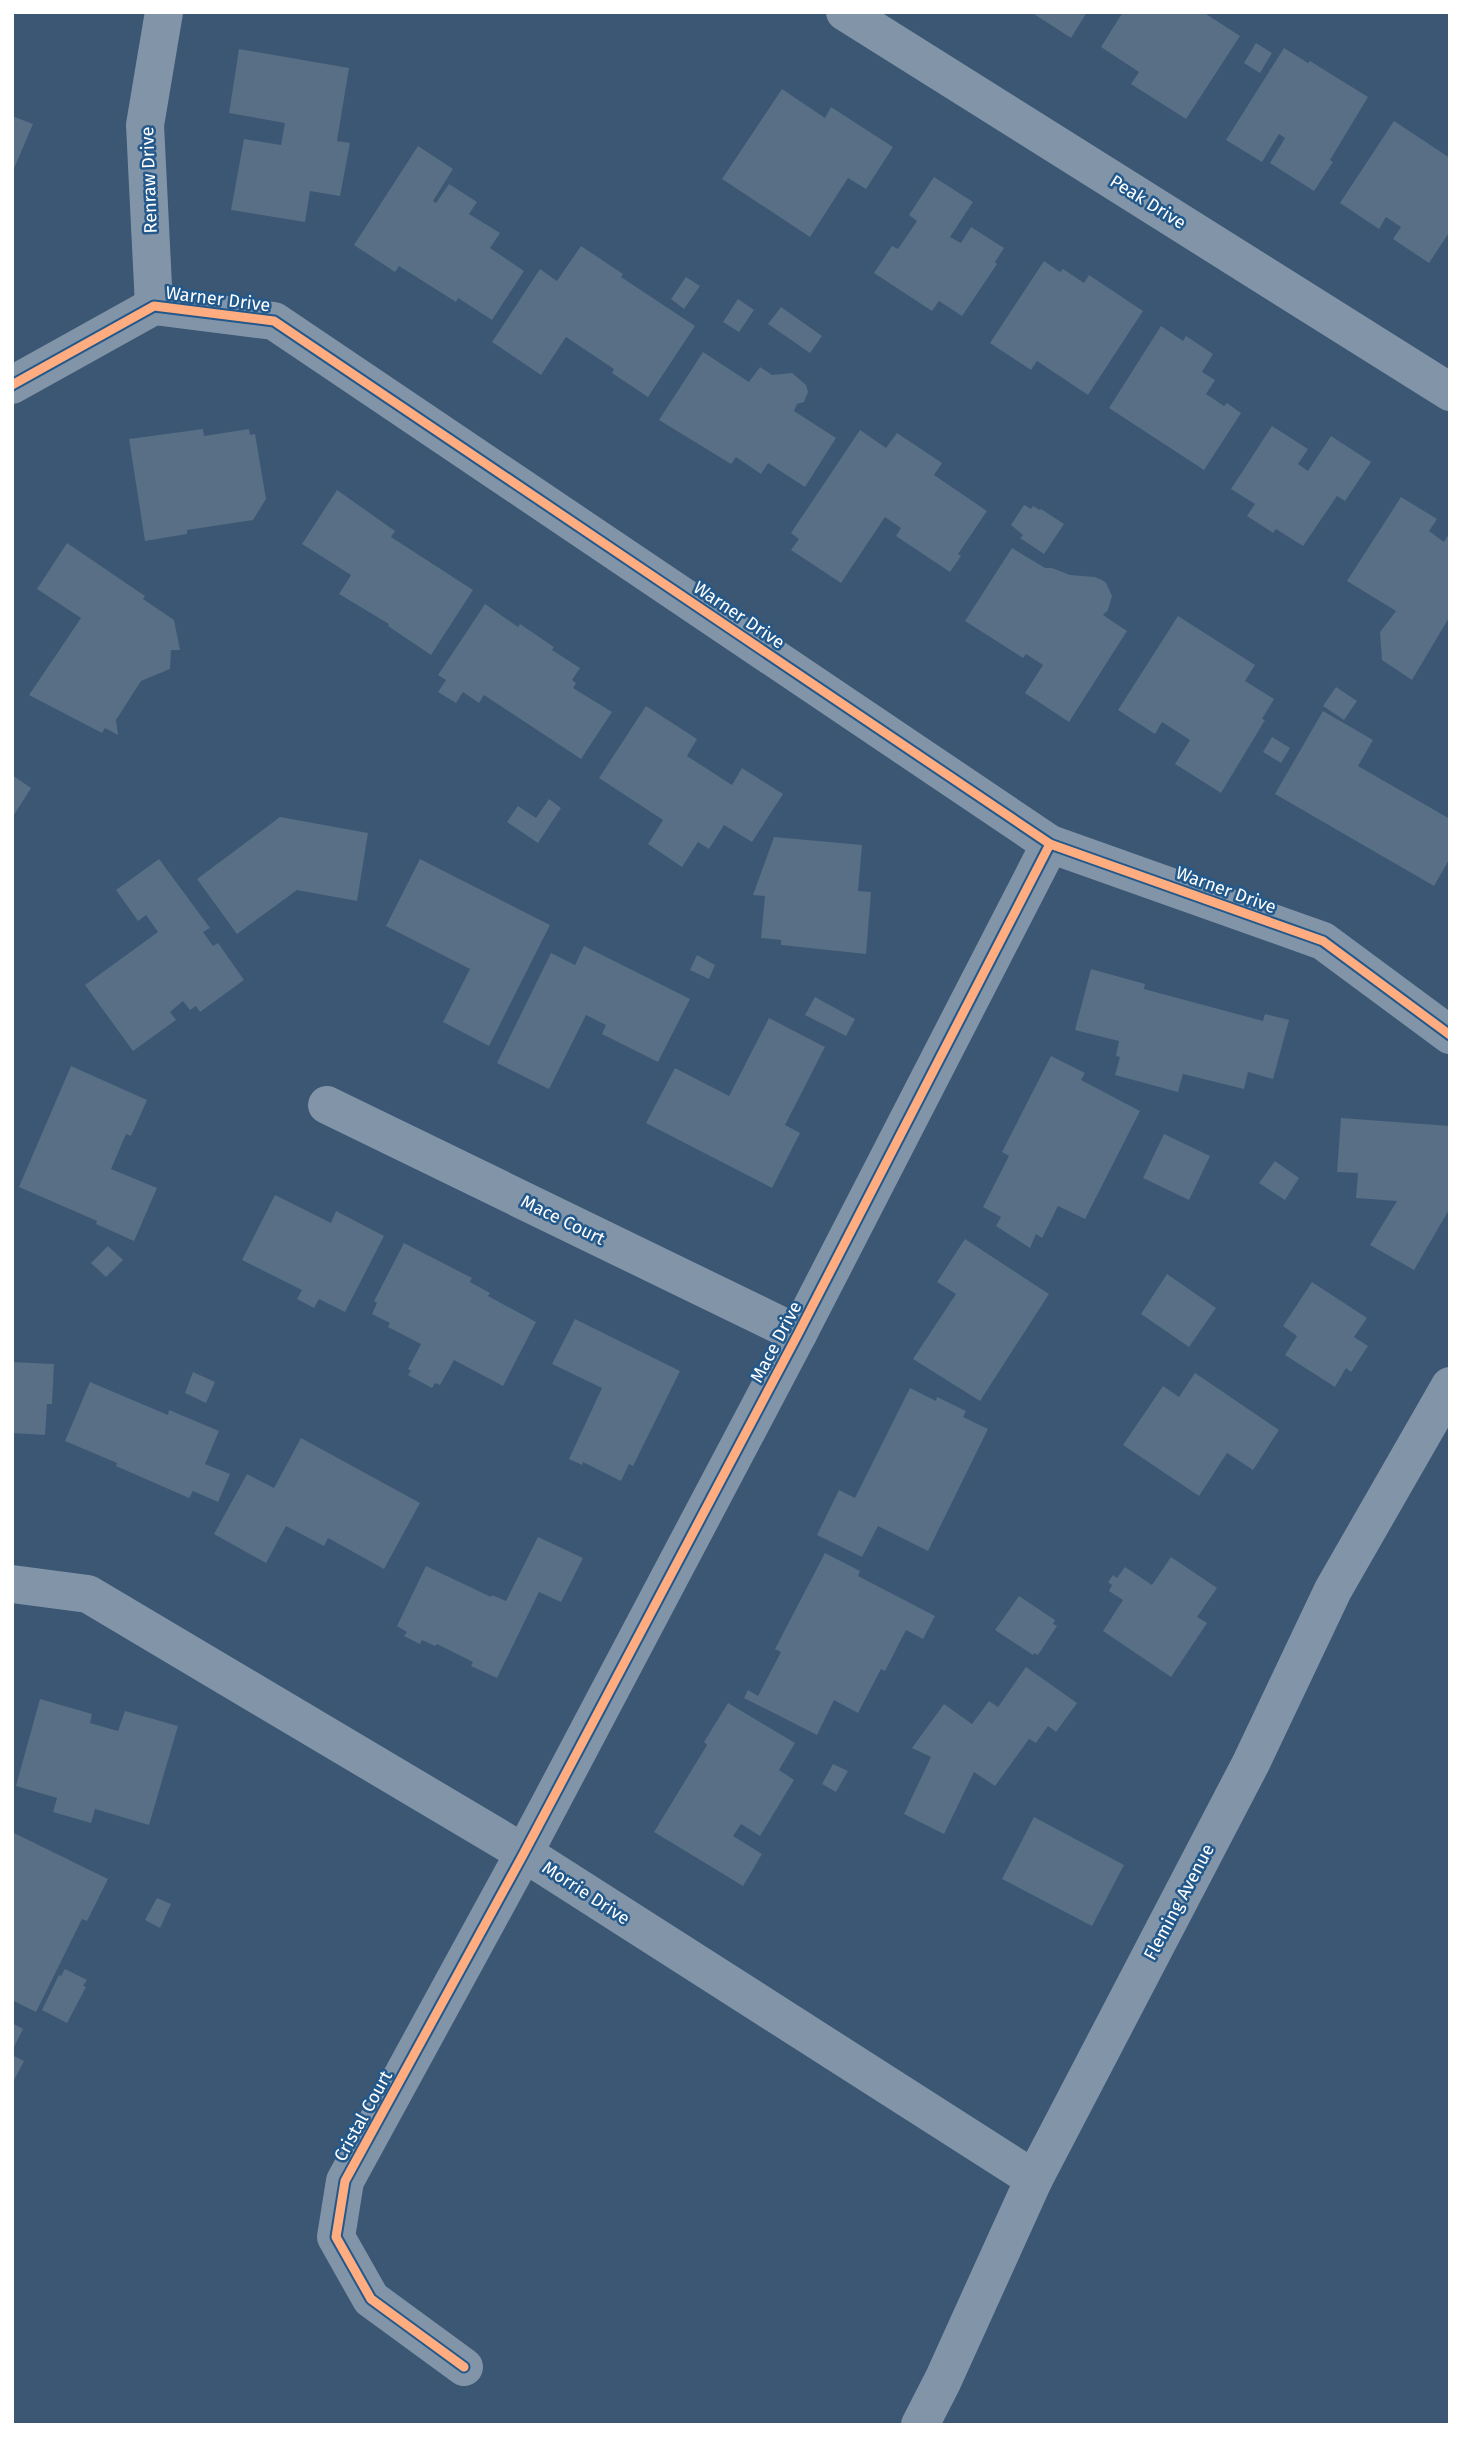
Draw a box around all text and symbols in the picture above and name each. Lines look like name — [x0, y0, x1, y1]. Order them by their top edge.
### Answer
street label: Renraw Drive — [136, 126, 162, 234]
street label: Peak Drive — [1106, 170, 1190, 234]
street label: Warner Drive — [164, 282, 272, 316]
street label: Warner Drive — [689, 576, 789, 654]
street label: Warner Drive — [1173, 862, 1279, 918]
street label: Mace Court — [517, 1190, 609, 1250]
street label: Mace Drive — [745, 1298, 807, 1386]
street label: Fleming Avenue — [1139, 1840, 1219, 1964]
street label: Morrie Drive — [538, 1856, 634, 1930]
street label: Cristal Court — [329, 2066, 397, 2165]

